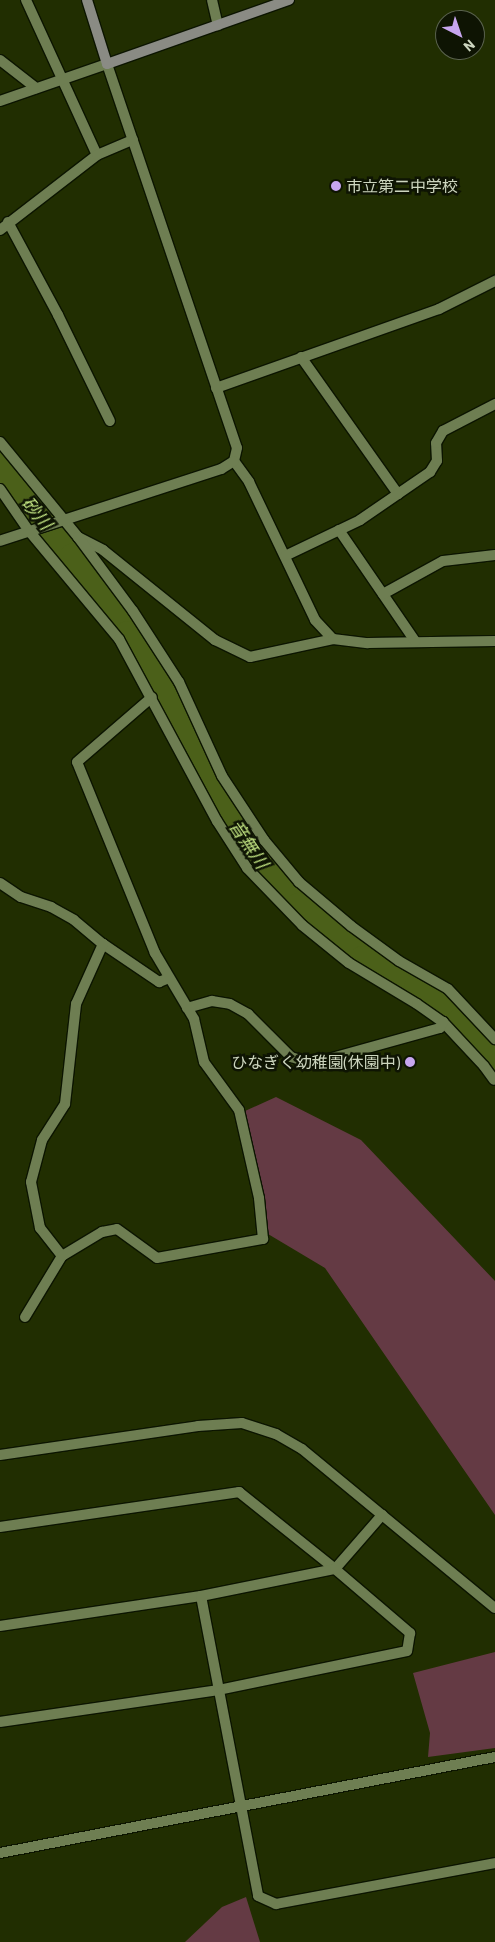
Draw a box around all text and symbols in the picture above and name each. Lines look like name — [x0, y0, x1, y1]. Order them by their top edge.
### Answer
north arrow — [435, 10, 485, 60]
text: N — [460, 36, 479, 55]
place label: 市立第二中学校 — [346, 176, 458, 196]
marker: 市立第二中学校 — [330, 180, 342, 192]
water label: 砂川 — [17, 492, 57, 534]
water label: 音無川 — [225, 816, 273, 872]
place label: ひなぎく幼稚園(休園中) — [232, 1052, 400, 1072]
marker: ひなぎく幼稚園(休園中) — [404, 1056, 416, 1068]

